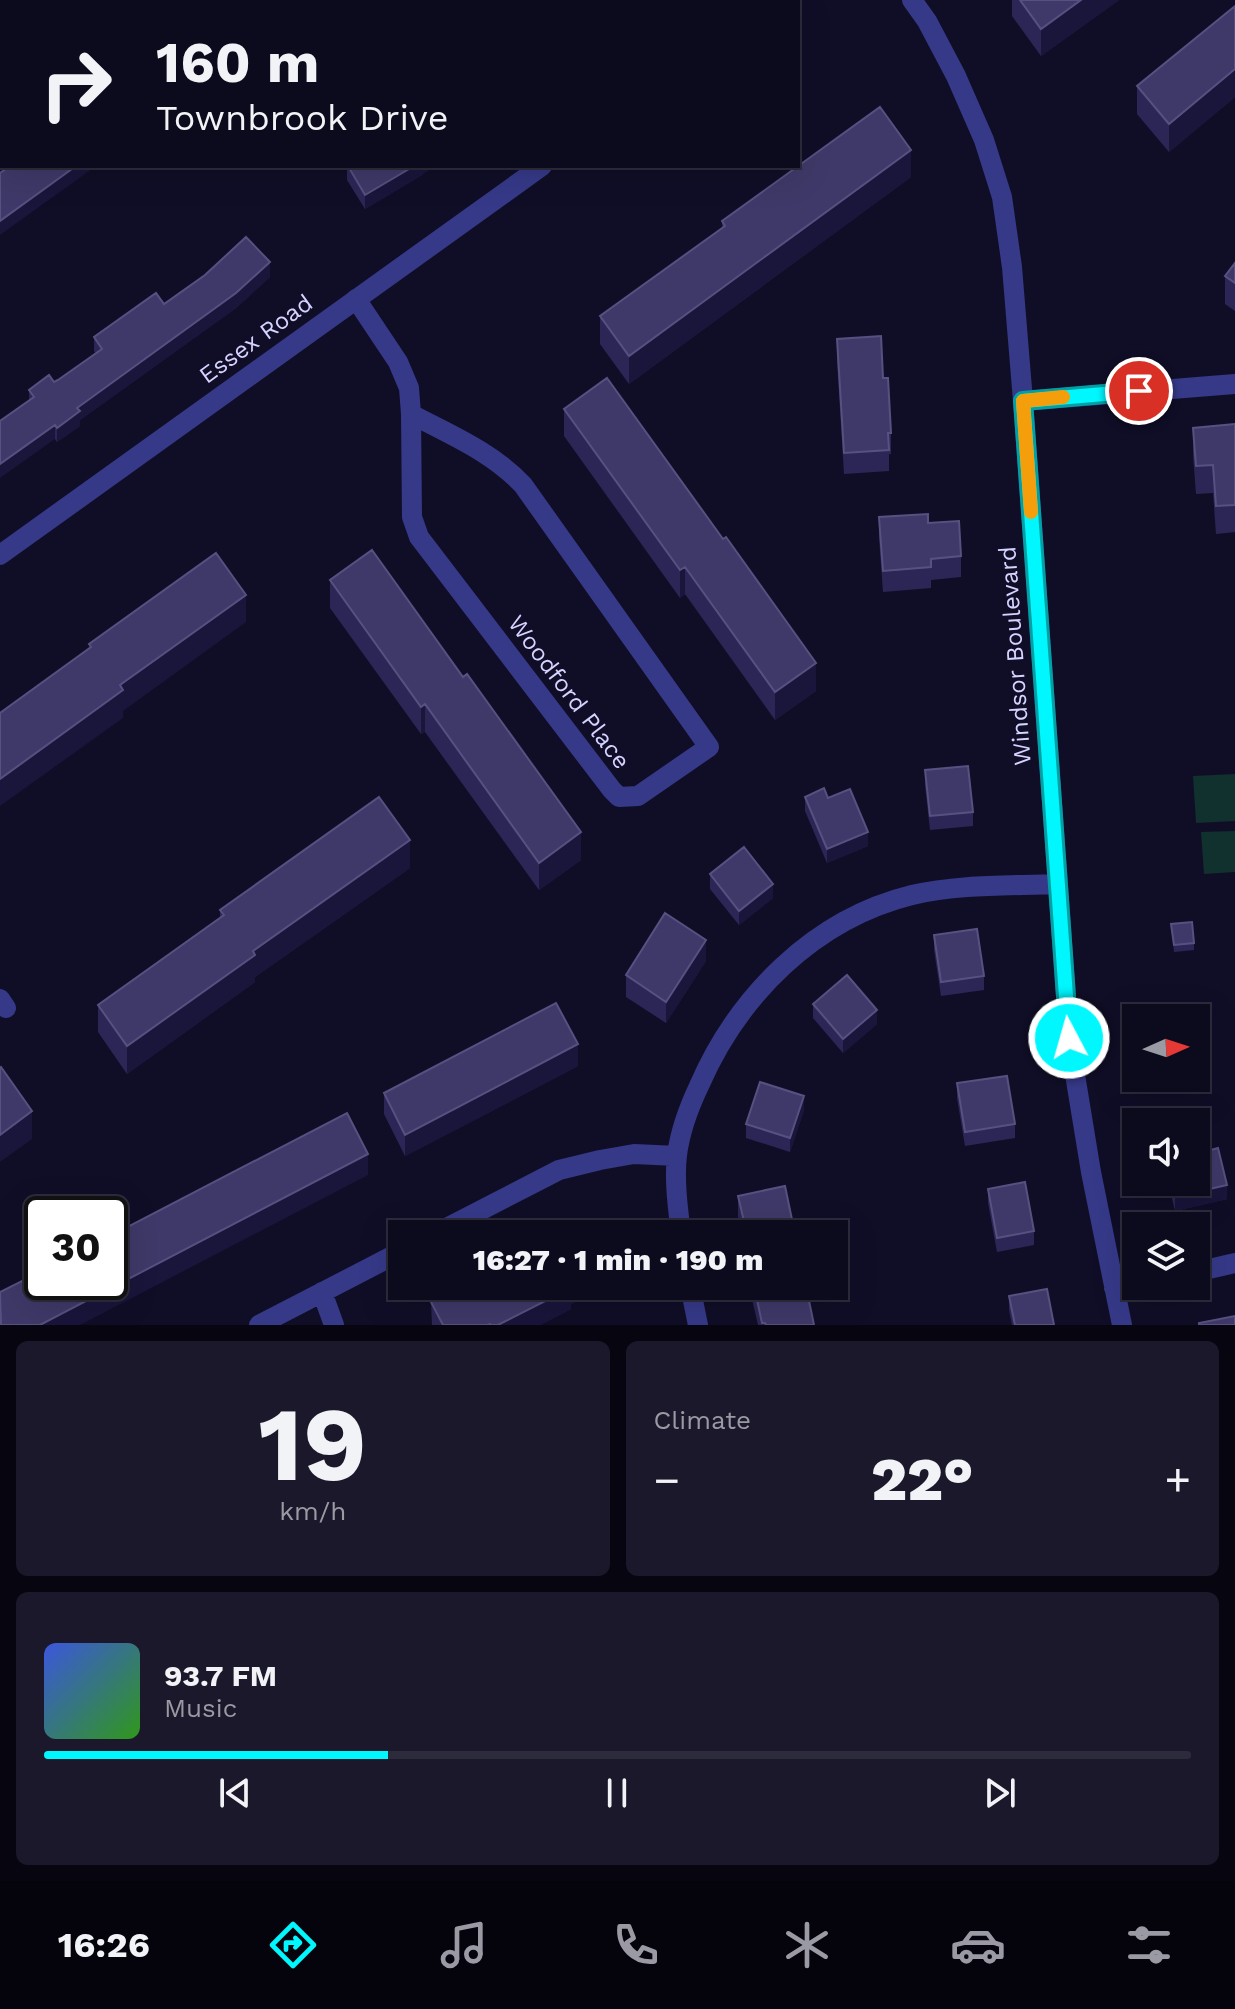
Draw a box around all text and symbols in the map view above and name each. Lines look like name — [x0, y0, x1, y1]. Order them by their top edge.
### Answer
text: 160 m — [156, 30, 319, 96]
icon: right — [24, 32, 128, 136]
text: Townbrook Drive — [156, 97, 449, 139]
street label: Essex Road — [194, 289, 318, 389]
pin — [1105, 357, 1173, 425]
icon: arrive — [1117, 369, 1161, 413]
street label: Windsor Boulevard — [993, 545, 1037, 767]
street label: Woodford Place — [502, 610, 636, 774]
position arrow — [1027, 996, 1111, 1080]
north arrow — [1122, 1004, 1210, 1092]
map controls — [1122, 1004, 1210, 1300]
button: sound — [1122, 1108, 1210, 1196]
speed limit sign: 30 — [24, 1196, 128, 1300]
button: layers — [1122, 1212, 1210, 1300]
text: 16:27 · 1 min · 190 m — [473, 1242, 763, 1277]
text: 19 — [258, 1383, 367, 1505]
text: Climate — [654, 1405, 751, 1435]
text: 22° — [871, 1444, 974, 1515]
text: − — [654, 1454, 680, 1506]
text: + — [1164, 1454, 1191, 1506]
text: km/h — [279, 1496, 346, 1526]
text: 93.7 FM — [164, 1658, 277, 1693]
text: Music — [164, 1693, 237, 1723]
icon: previous — [213, 1771, 257, 1815]
icon: pause — [595, 1771, 639, 1815]
icon: next — [978, 1771, 1022, 1815]
icon: directions — [265, 1917, 321, 1973]
icon: music — [436, 1917, 492, 1973]
icon: phone — [608, 1917, 664, 1973]
icon: climate — [779, 1917, 835, 1973]
icon: car — [950, 1917, 1006, 1973]
icon: filters — [1121, 1917, 1177, 1973]
text: 16:26 — [58, 1924, 150, 1966]

